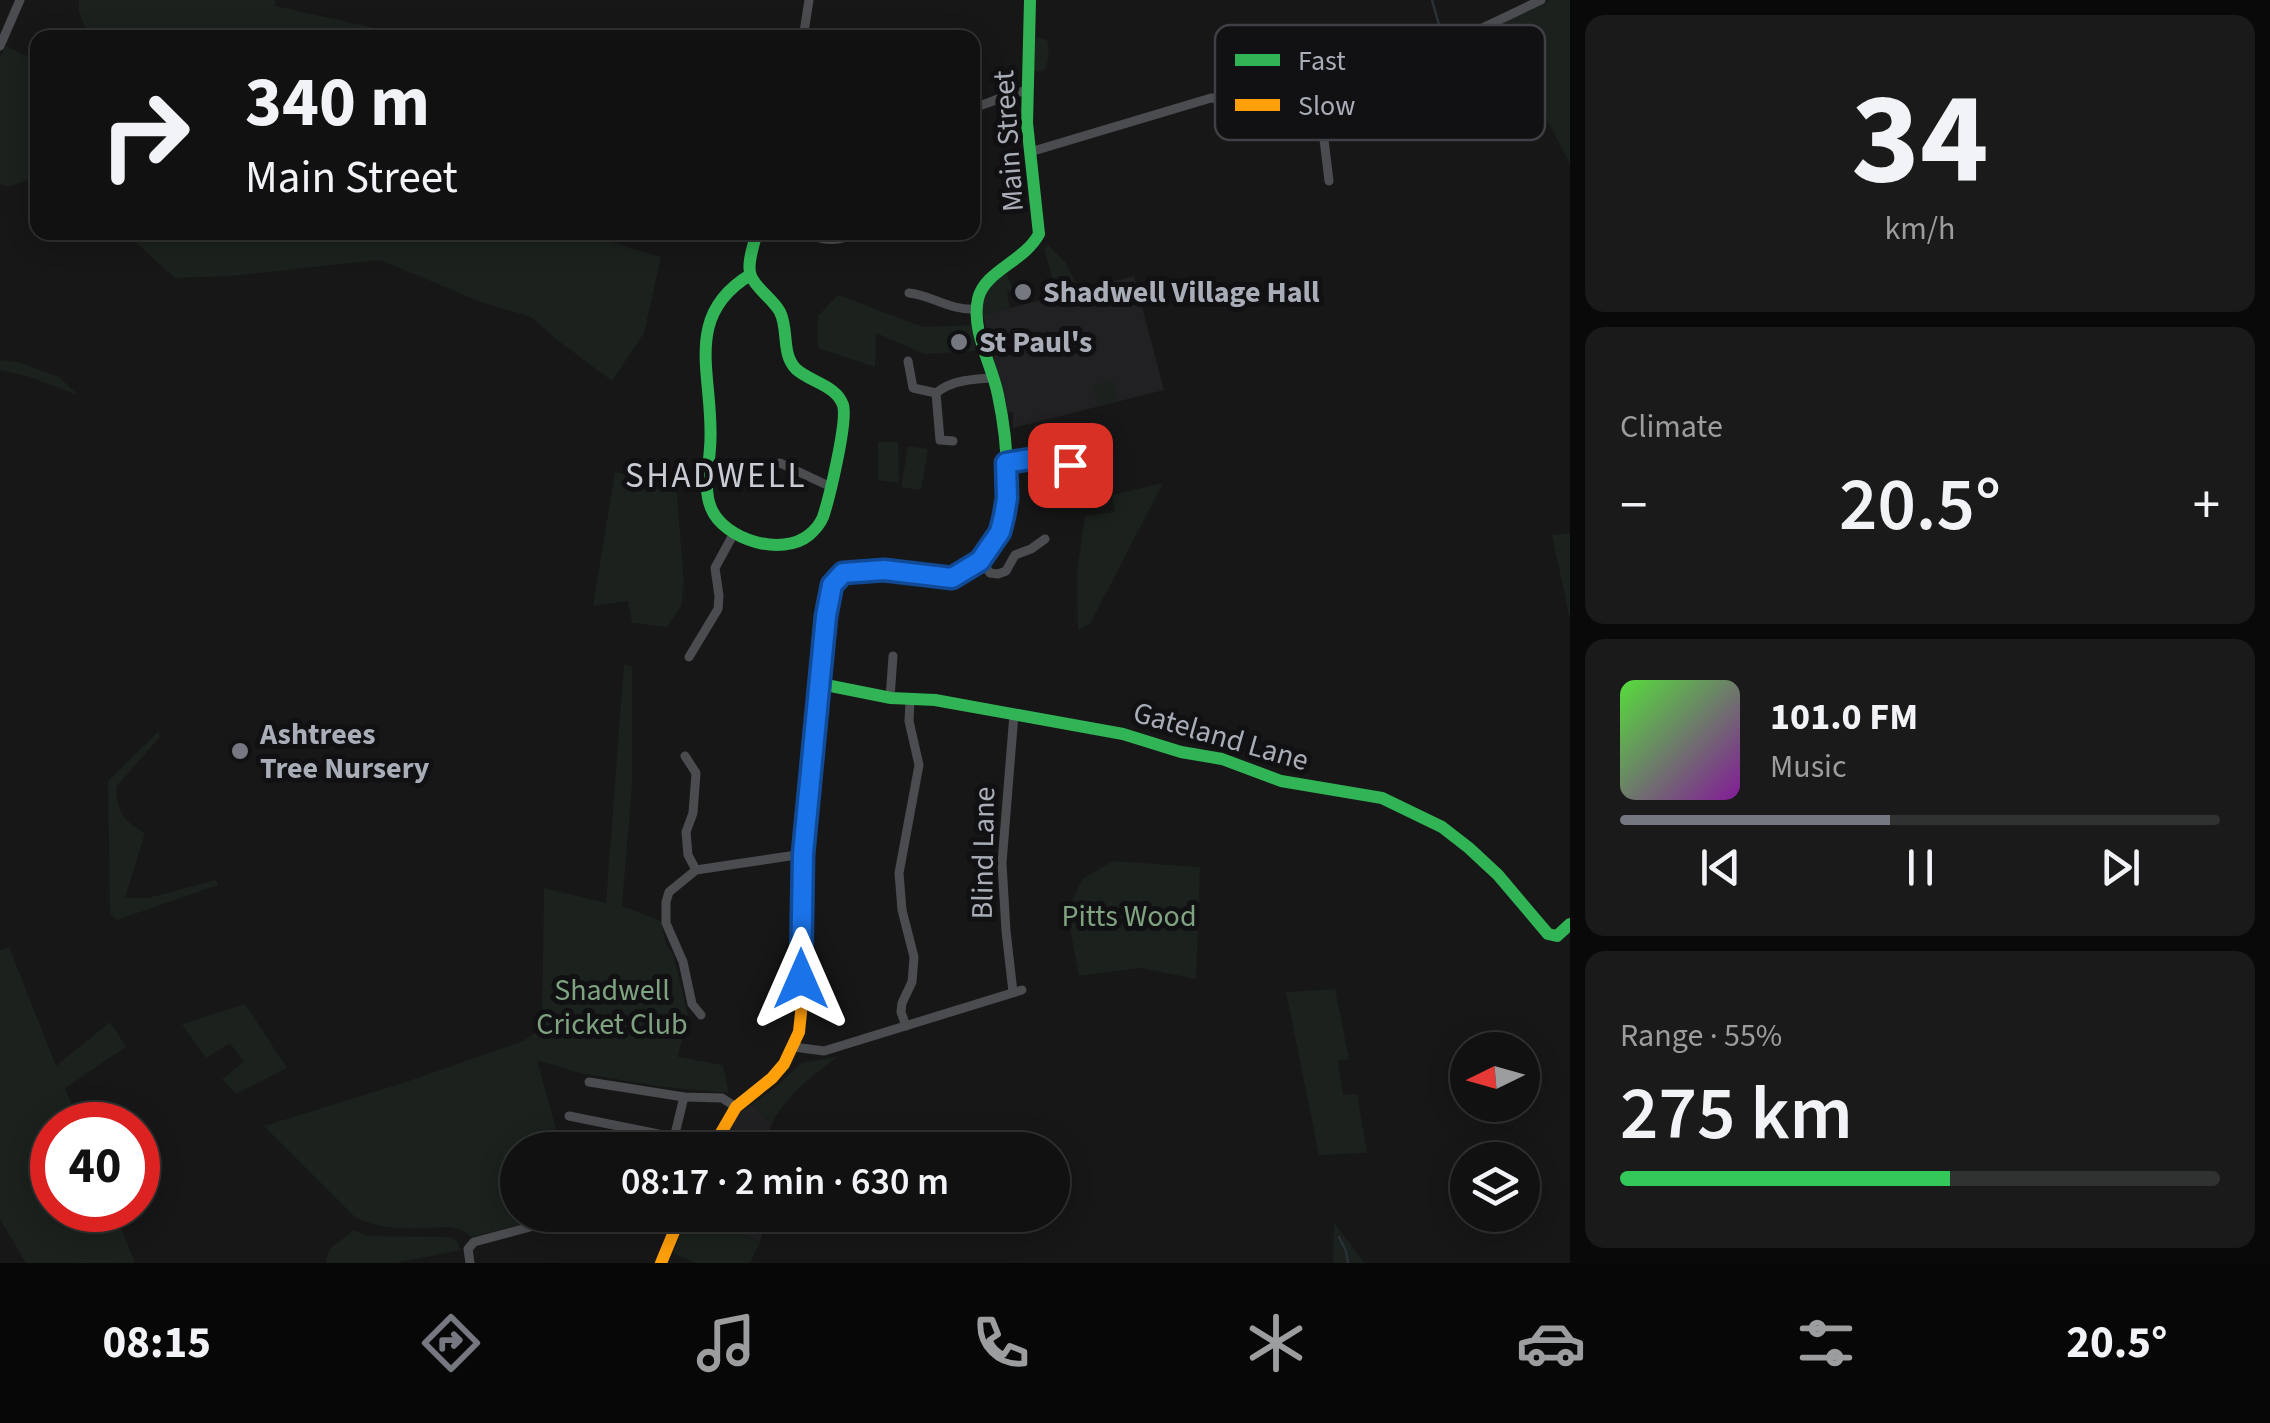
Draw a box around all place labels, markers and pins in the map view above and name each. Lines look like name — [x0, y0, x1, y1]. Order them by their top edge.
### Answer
place label: Shadwell Village Hall — [1043, 271, 1320, 314]
marker: Shadwell Village Hall — [1012, 281, 1034, 303]
place label: St Paul's — [979, 321, 1092, 364]
marker: St Paul's — [948, 331, 970, 353]
pin — [1028, 423, 1113, 508]
place label: Ashtrees Tree Nursery — [259, 713, 430, 790]
marker: Ashtrees Tree Nursery — [229, 740, 251, 762]

